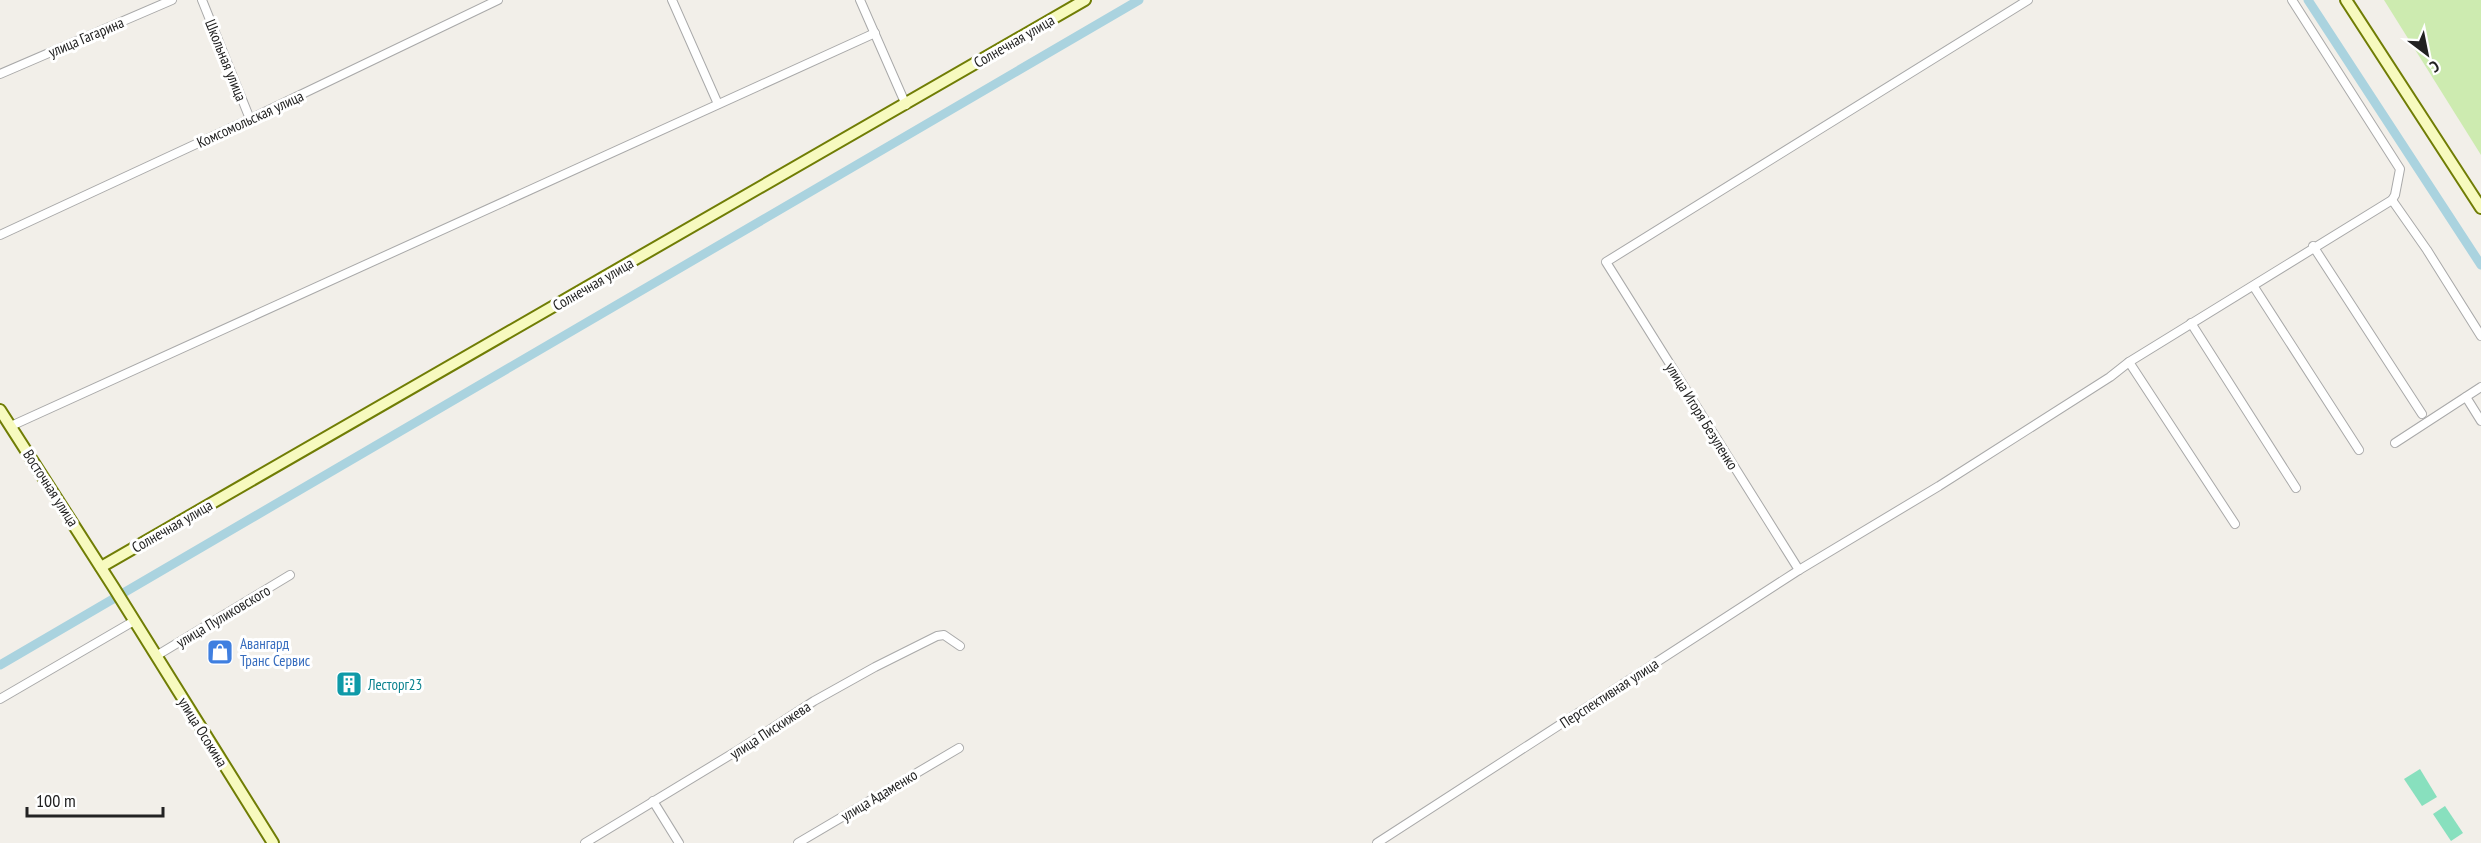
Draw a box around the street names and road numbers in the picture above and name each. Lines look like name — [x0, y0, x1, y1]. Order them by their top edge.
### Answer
street label: Солнечная улица — [970, 10, 1058, 72]
street label: улица Гагарина — [45, 13, 127, 61]
street label: Школьная улица — [201, 16, 251, 104]
street label: Комсомольская улица — [194, 86, 306, 152]
street label: Солнечная улица — [549, 253, 637, 315]
street label: улица Игоря Безуленко — [1661, 359, 1743, 473]
street label: Восточная улица — [19, 446, 83, 530]
street label: Солнечная улица — [128, 495, 216, 557]
street label: улица Пуликовского — [172, 580, 274, 652]
street label: Перспективная улица — [1556, 654, 1662, 732]
street label: улица Осокина — [174, 694, 232, 770]
street label: улица Пискижева — [726, 697, 814, 763]
street label: улица Адаменко — [837, 765, 921, 825]

